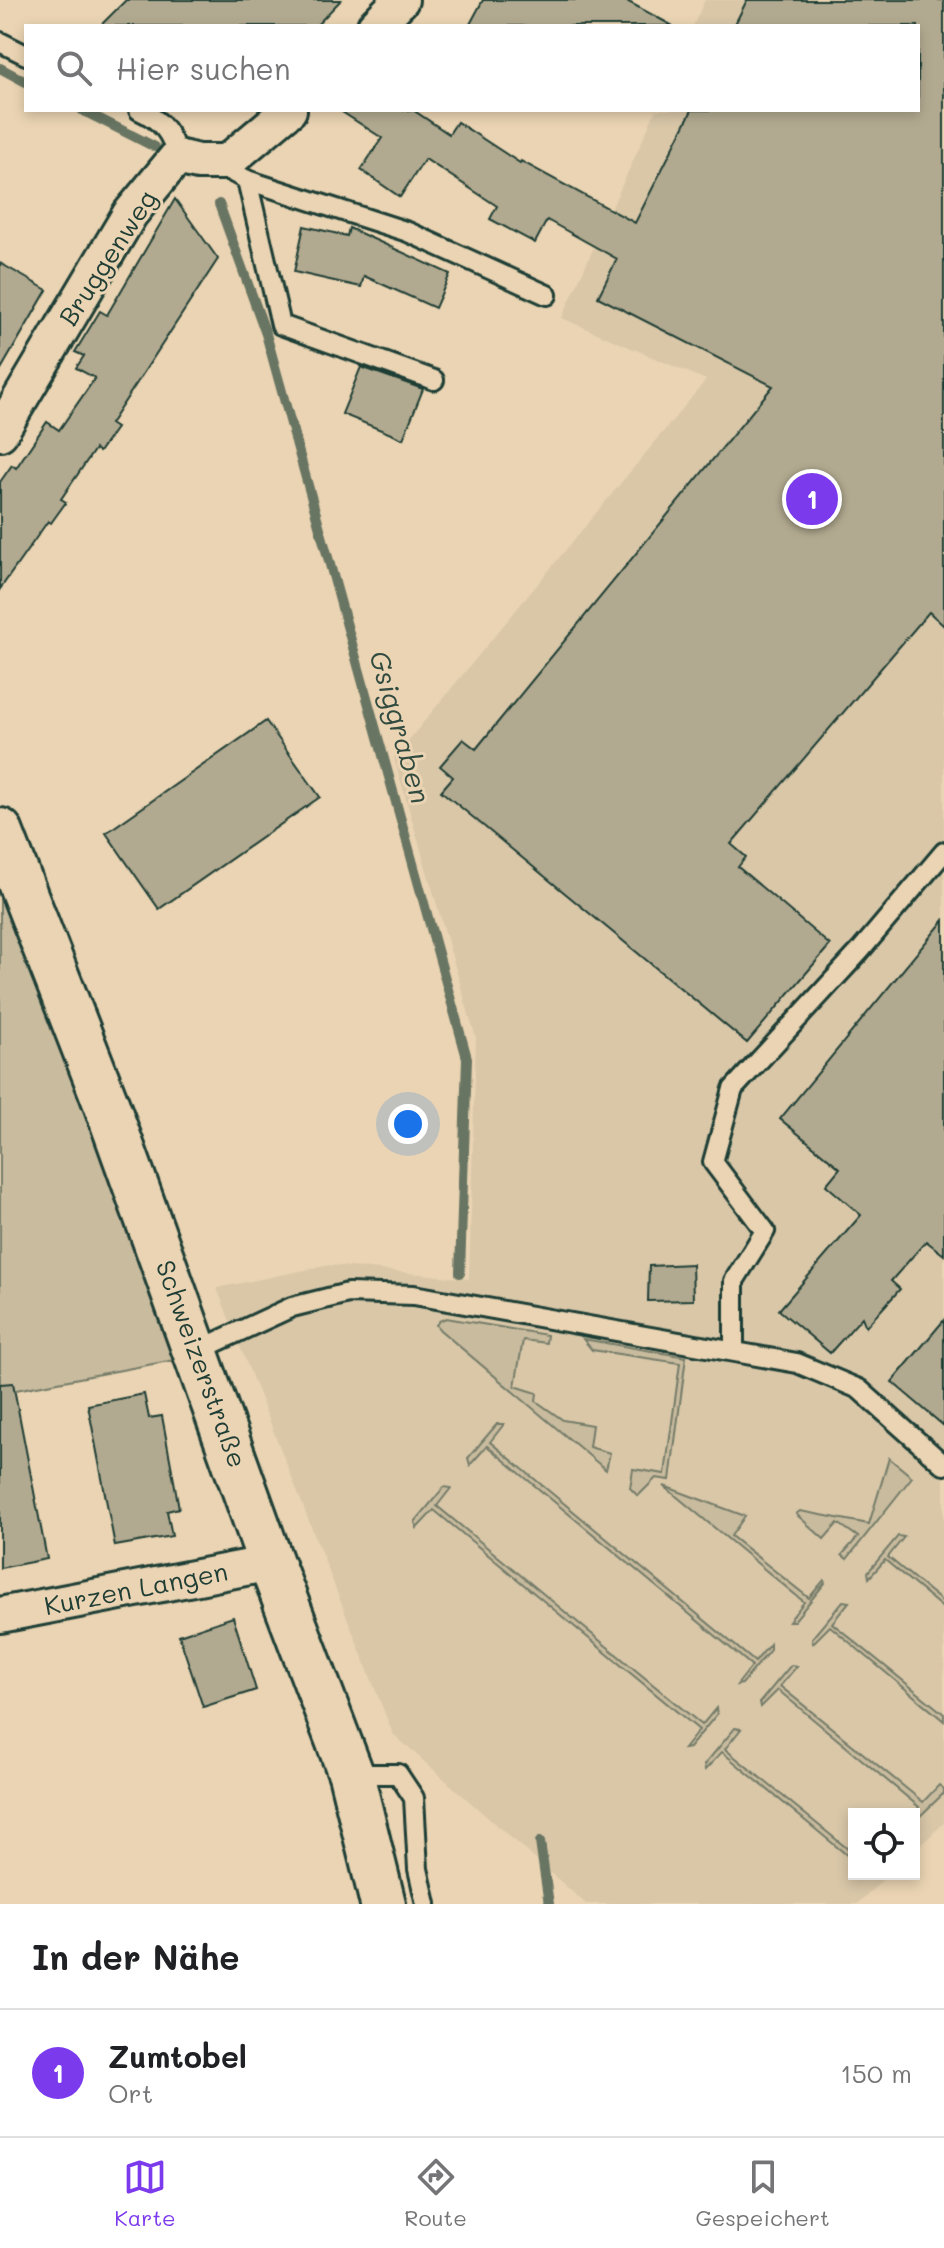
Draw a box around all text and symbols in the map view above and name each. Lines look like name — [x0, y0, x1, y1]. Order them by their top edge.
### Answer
search box — [24, 24, 920, 112]
icon: search — [52, 46, 96, 90]
text: Hier suchen — [116, 48, 291, 88]
street label: Bruggenweg — [51, 183, 164, 332]
pin: 1 — [786, 469, 838, 529]
water label: Gsiggraben — [362, 646, 440, 807]
your location — [388, 1104, 428, 1144]
street label: Schweizerstraße — [149, 1255, 255, 1472]
street label: Kurzen Langen — [41, 1554, 230, 1622]
map controls — [848, 1808, 920, 1880]
button: locate — [848, 1808, 920, 1880]
text: In der Nähe — [32, 1934, 240, 1979]
text: Zumtobel — [108, 2036, 247, 2076]
text: 1 — [52, 2056, 64, 2090]
text: 150 m — [840, 2056, 912, 2090]
text: Ort — [108, 2076, 153, 2110]
tab: Karte — [114, 2155, 176, 2232]
tab: Route — [404, 2155, 467, 2232]
tab: Gespeichert — [695, 2155, 830, 2232]

